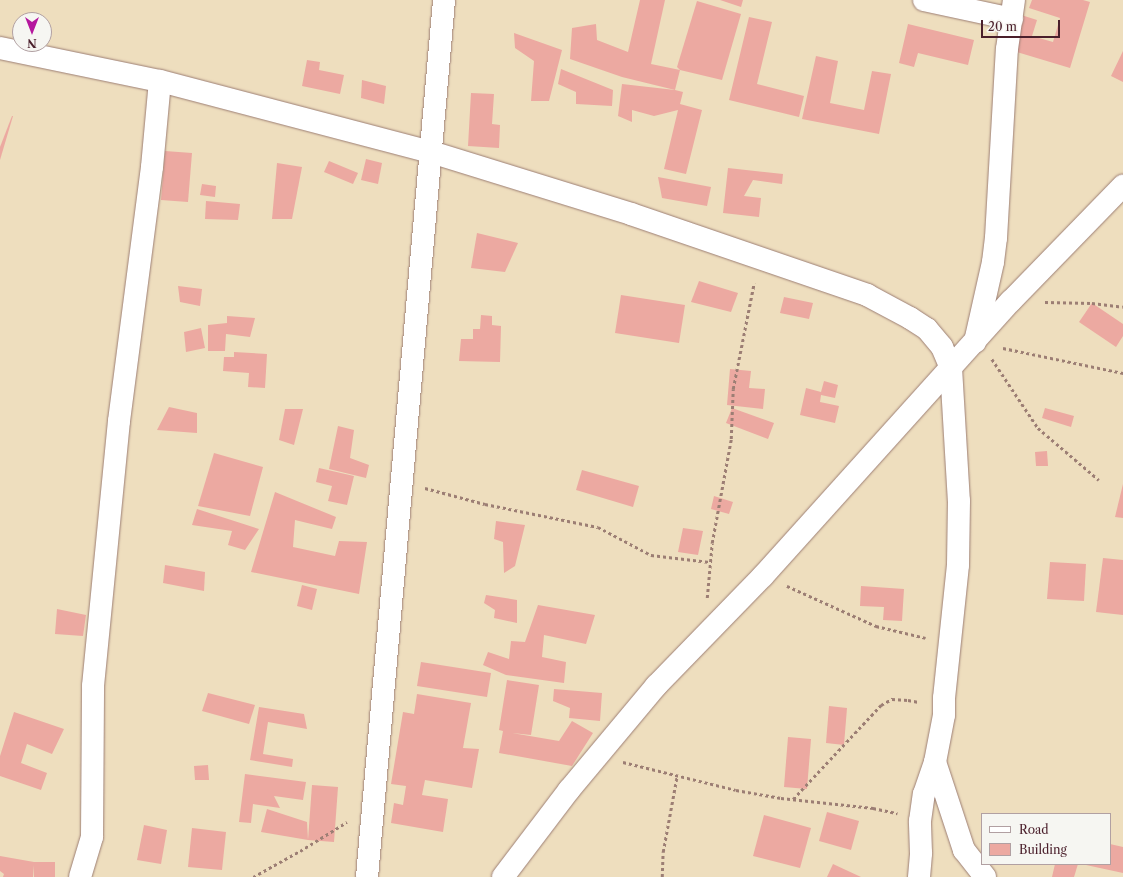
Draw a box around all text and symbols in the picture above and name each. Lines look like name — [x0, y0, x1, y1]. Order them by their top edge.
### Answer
north arrow — [12, 12, 52, 52]
scale bar — [983, 12, 1062, 38]
text: 20 m — [988, 19, 1017, 34]
text: N — [27, 36, 37, 50]
legend — [981, 813, 1111, 865]
text: Road — [1019, 822, 1049, 837]
text: Building — [1019, 842, 1067, 857]

